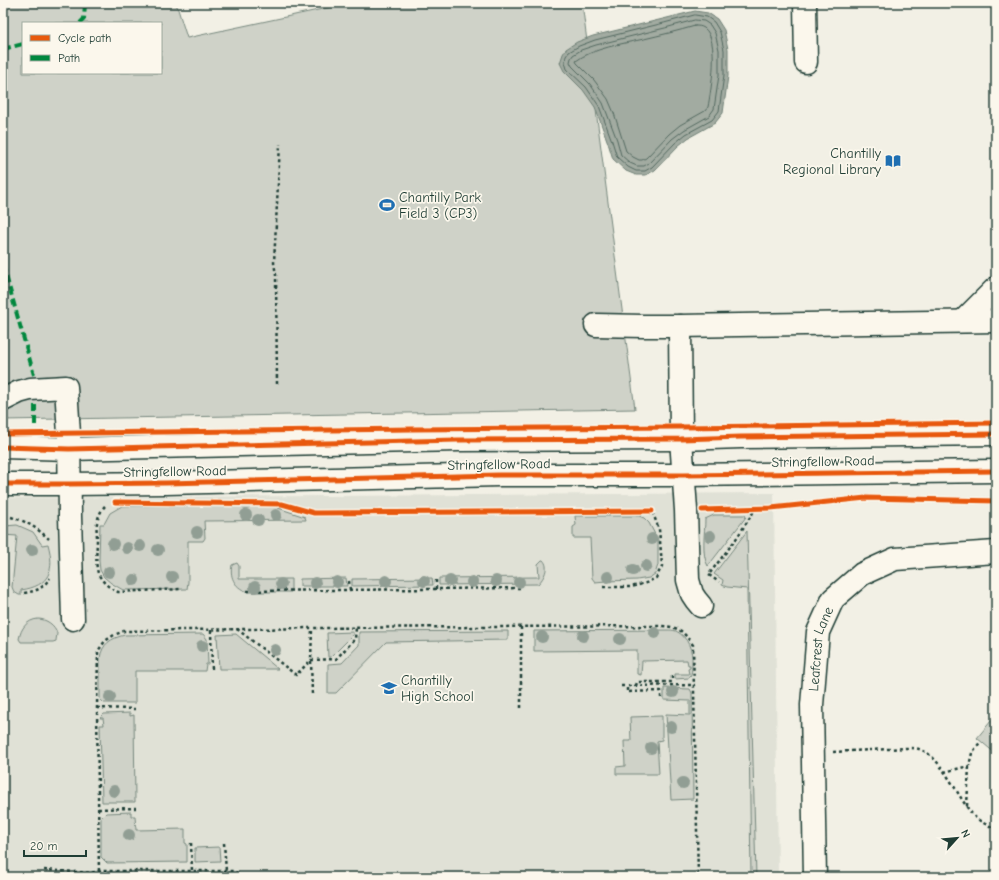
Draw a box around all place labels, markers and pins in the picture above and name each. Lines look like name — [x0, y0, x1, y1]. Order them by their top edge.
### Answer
place label: Chantilly Regional Library — [783, 145, 882, 178]
library icon: Chantilly Regional Library — [884, 152, 902, 170]
place label: Chantilly Park Field 3 (CP3) — [399, 189, 481, 222]
sports icon: Chantilly Park Field 3 (CP3) — [378, 196, 396, 214]
place label: Chantilly High School — [401, 672, 474, 705]
school or university icon: Chantilly High School — [380, 679, 398, 697]

